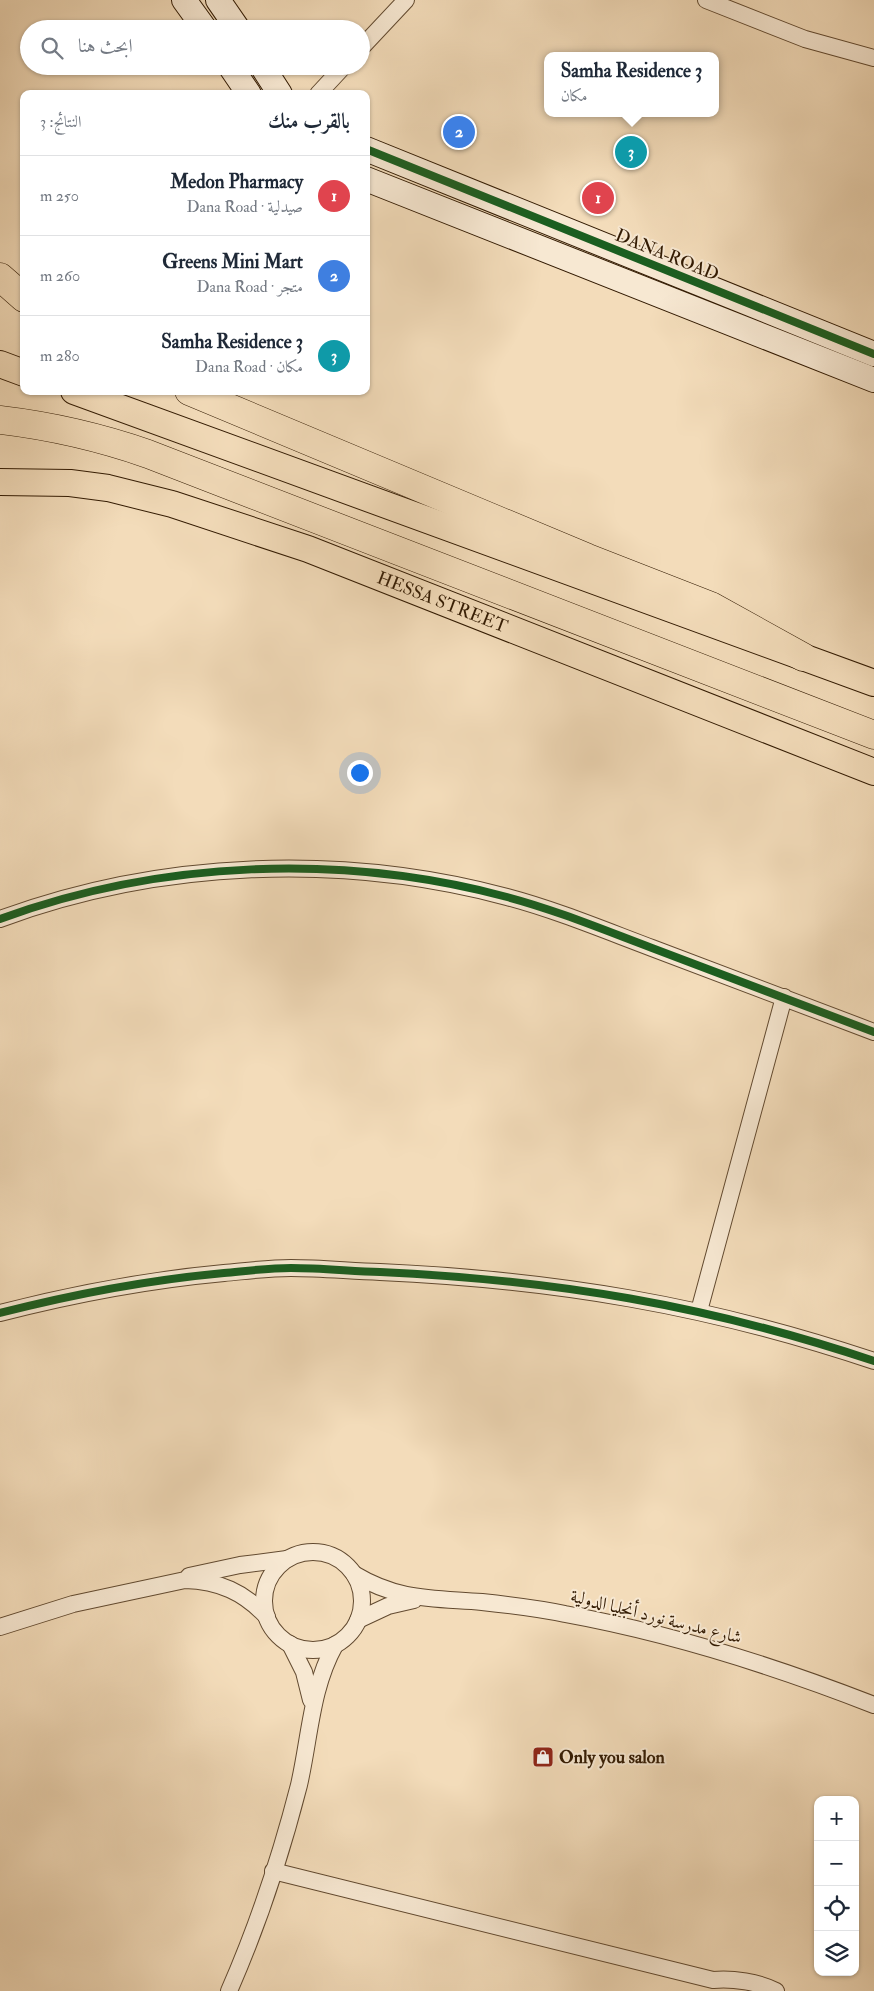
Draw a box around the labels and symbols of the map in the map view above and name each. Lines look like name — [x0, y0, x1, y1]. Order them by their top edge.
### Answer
pin: 2 — [443, 113, 475, 151]
pin: 3 — [615, 133, 647, 171]
pin: 1 — [582, 179, 614, 217]
street label: DANA ROAD — [612, 224, 722, 286]
street label: HESSA STREET — [374, 566, 512, 638]
your location — [347, 760, 373, 786]
street label: شارع مدرسة نورد أنجليا الدولية — [567, 1583, 744, 1652]
shop icon: Only you salon — [531, 1745, 555, 1769]
place label: Only you salon — [559, 1746, 666, 1769]

